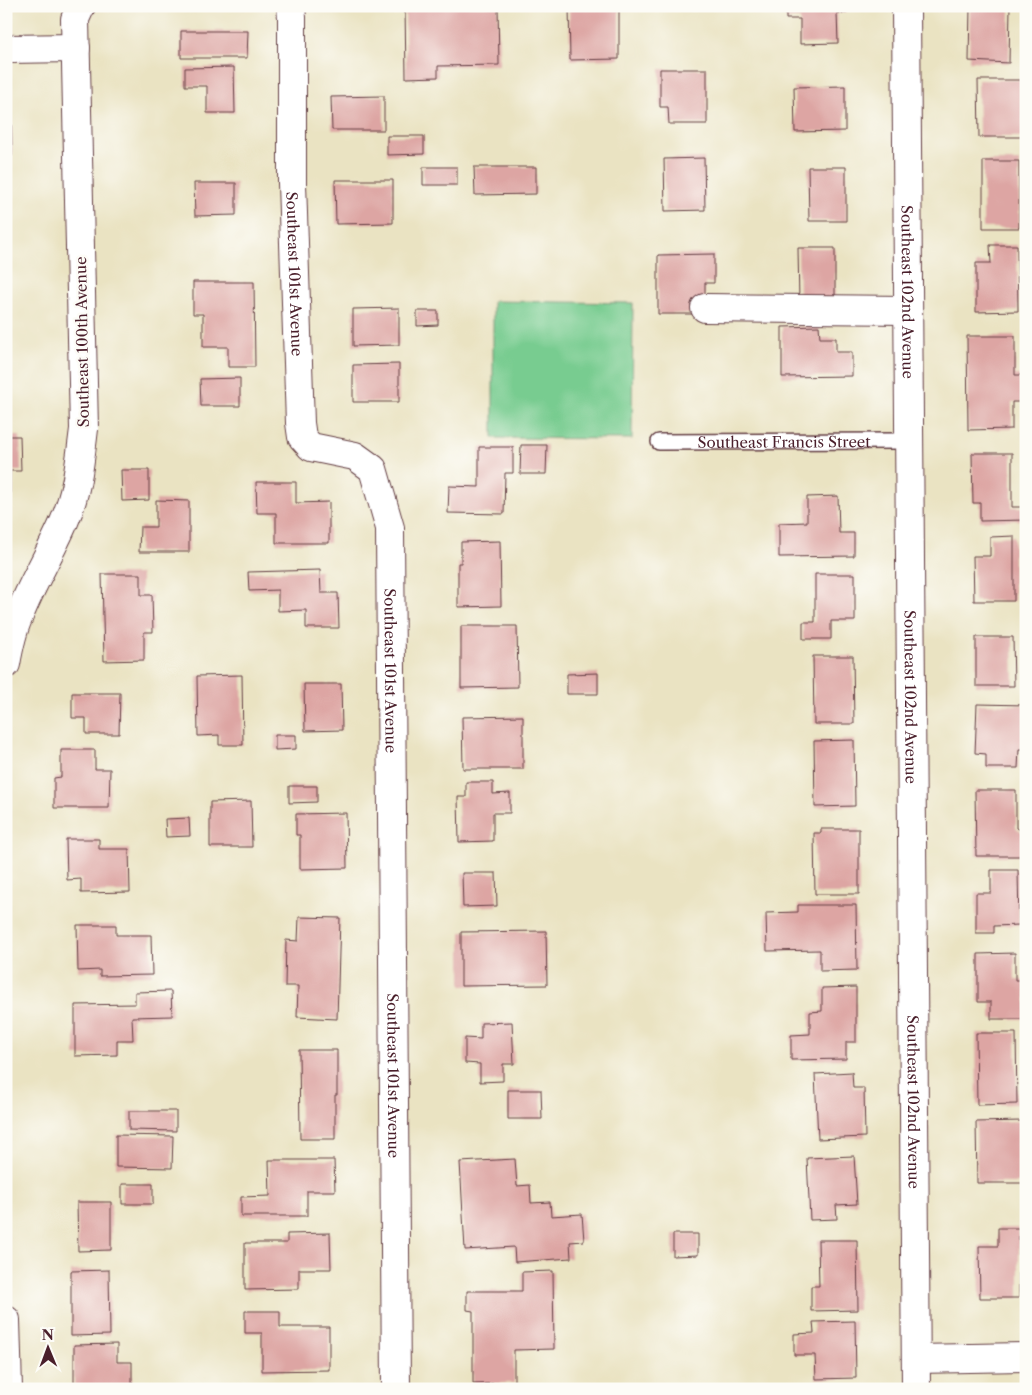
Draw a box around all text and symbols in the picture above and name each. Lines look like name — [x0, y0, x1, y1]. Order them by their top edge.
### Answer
street label: Southeast 101st Avenue — [283, 191, 307, 357]
street label: Southeast 102nd Avenue — [898, 205, 918, 379]
street label: Southeast 100th Avenue — [71, 256, 93, 428]
street label: Southeast Francis Street — [697, 432, 871, 451]
street label: Southeast 101st Avenue — [381, 588, 401, 753]
street label: Southeast 102nd Avenue — [901, 610, 921, 784]
street label: Southeast 101st Avenue — [384, 993, 404, 1158]
street label: Southeast 102nd Avenue — [904, 1015, 924, 1189]
north arrow — [22, 1322, 72, 1372]
text: N — [42, 1326, 54, 1344]

